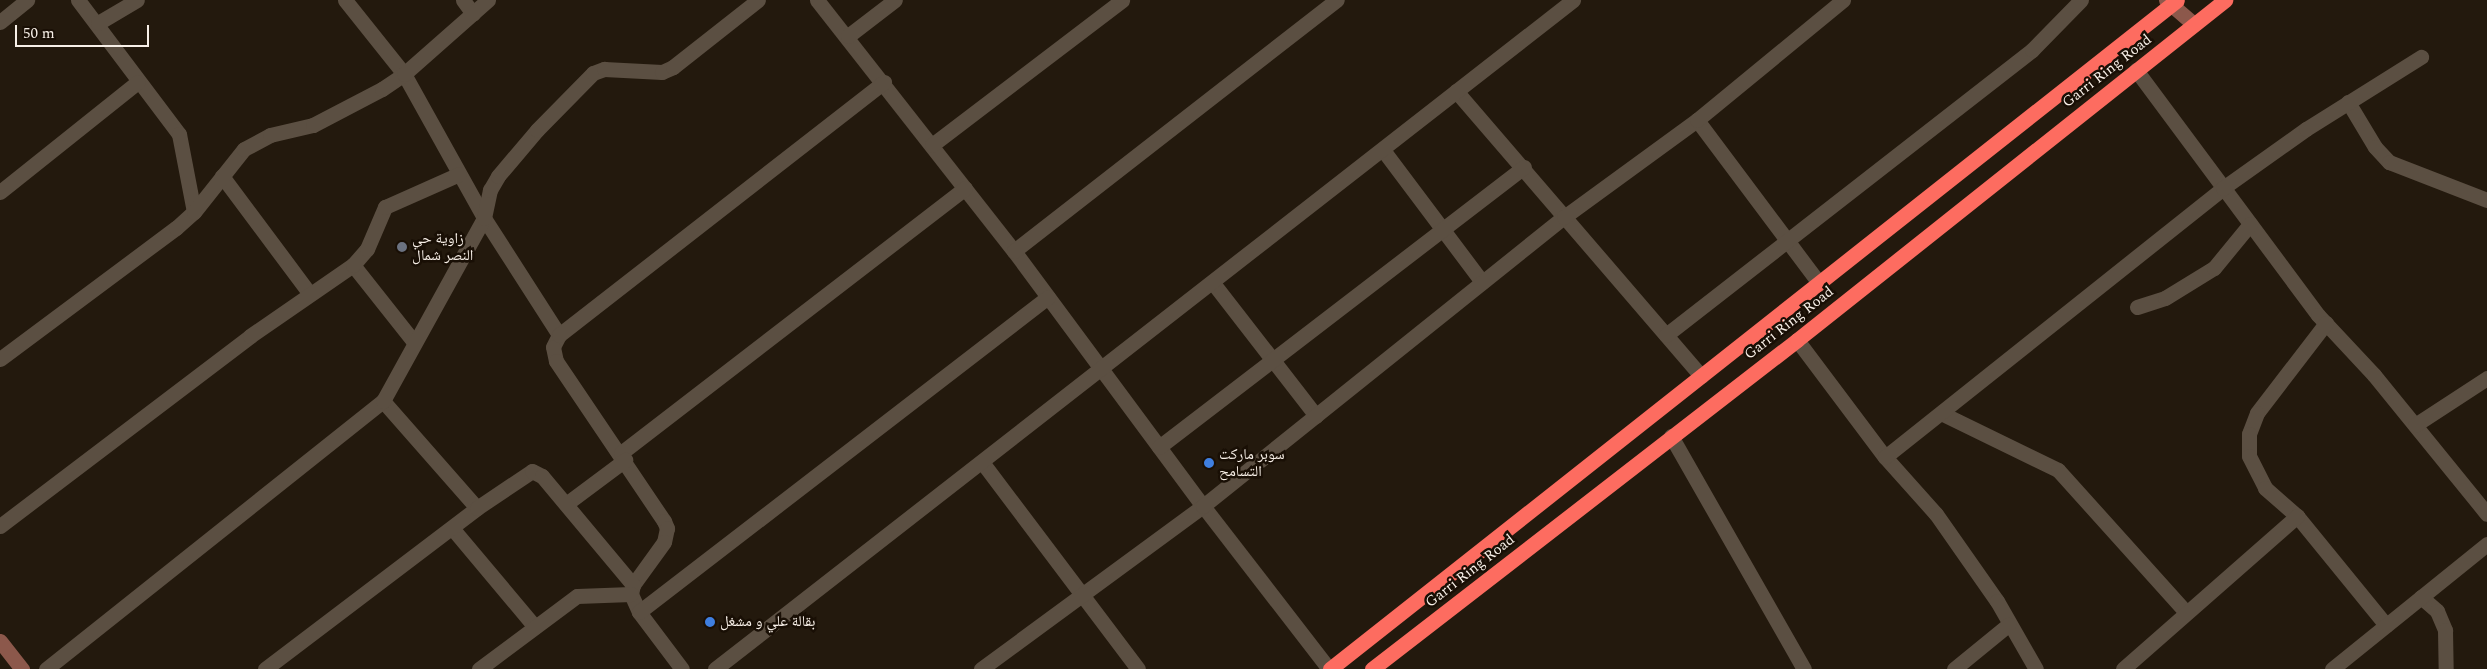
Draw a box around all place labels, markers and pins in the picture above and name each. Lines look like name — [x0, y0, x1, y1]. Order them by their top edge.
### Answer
place label: زاوية حي النصر شمال — [412, 229, 473, 264]
marker: زاوية حي النصر شمال — [396, 241, 408, 253]
place label: سوبر ماركت التسامح — [1219, 445, 1285, 480]
marker: سوبر ماركت التسامح — [1203, 457, 1215, 469]
place label: بقالة علي و مشغل — [720, 613, 815, 631]
marker: بقالة علي و مشغل — [704, 616, 716, 628]

